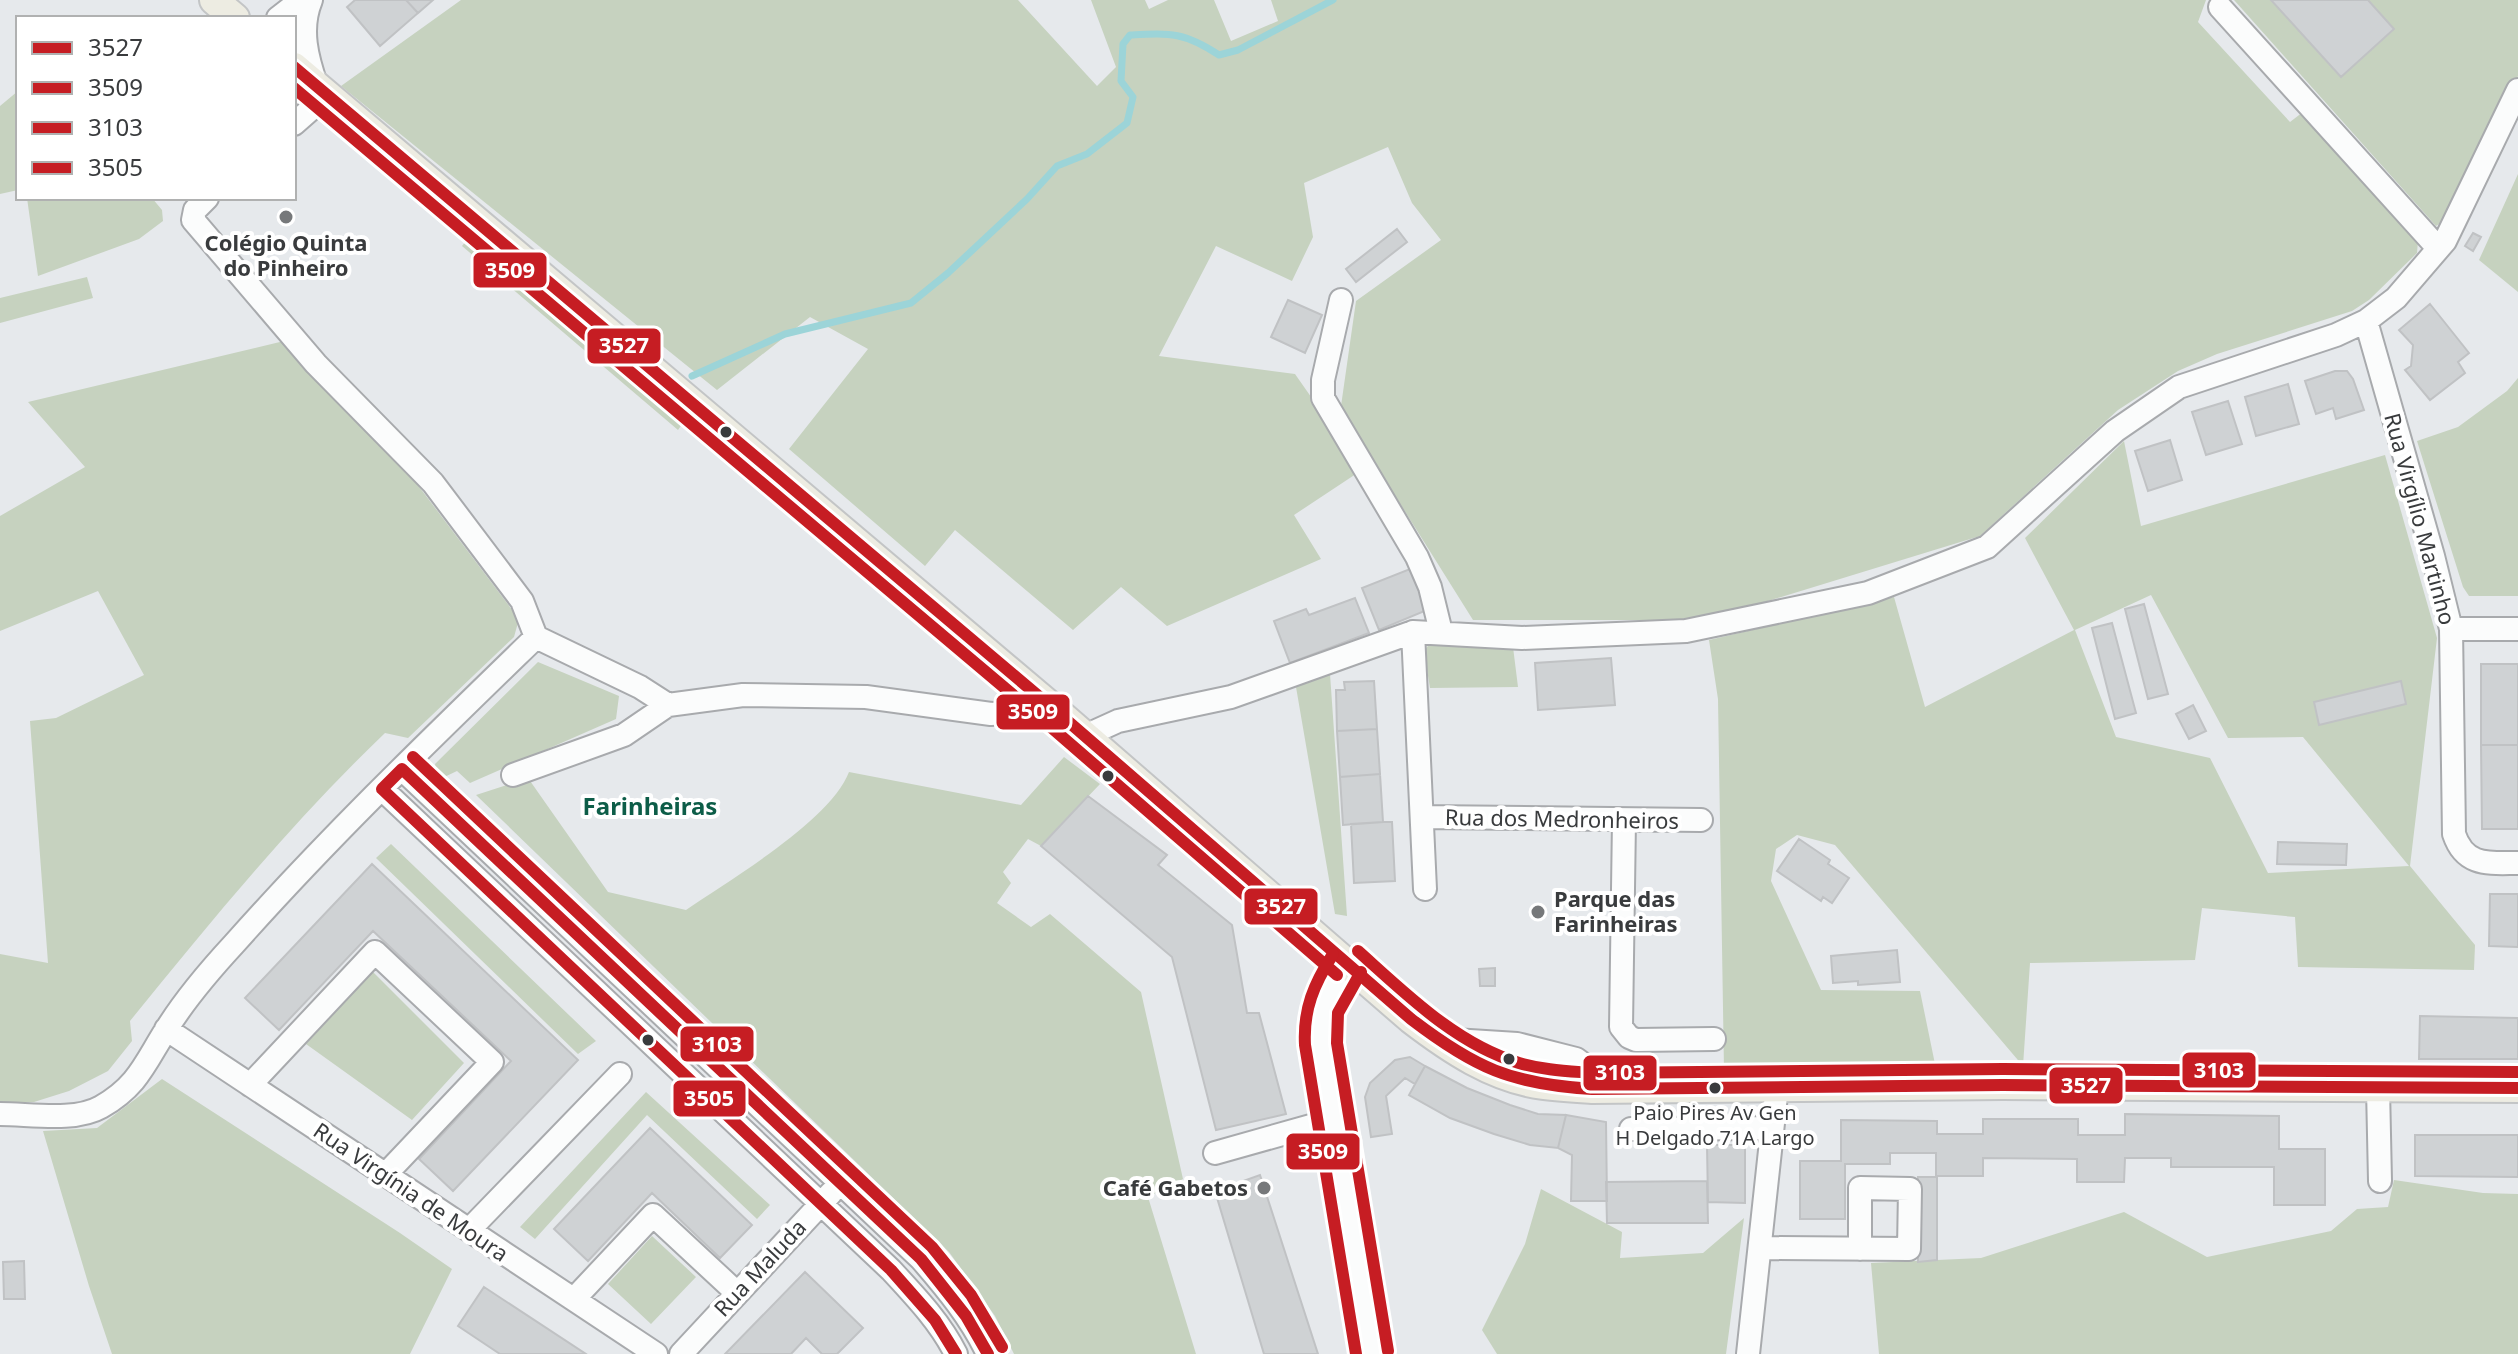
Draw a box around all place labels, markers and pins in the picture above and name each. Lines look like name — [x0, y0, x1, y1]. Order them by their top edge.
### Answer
marker: Colégio Quinta do Pinheiro — [277, 208, 295, 226]
place label: Colégio Quinta do Pinheiro — [205, 227, 367, 282]
unlabelled marker — [718, 424, 734, 440]
unlabelled marker — [1100, 768, 1116, 784]
place label: Parque das Farinheiras — [1554, 883, 1678, 938]
marker: Parque das Farinheiras — [1529, 903, 1547, 921]
unlabelled marker — [640, 1032, 656, 1048]
unlabelled marker — [1501, 1051, 1517, 1067]
marker: Paio Pires Av Gen H Delgado 71A Largo — [1707, 1080, 1723, 1096]
place label: Paio Pires Av Gen H Delgado 71A Largo — [1615, 1099, 1815, 1151]
place label: Café Gabetos — [1103, 1172, 1248, 1202]
marker: Café Gabetos — [1255, 1179, 1273, 1197]

